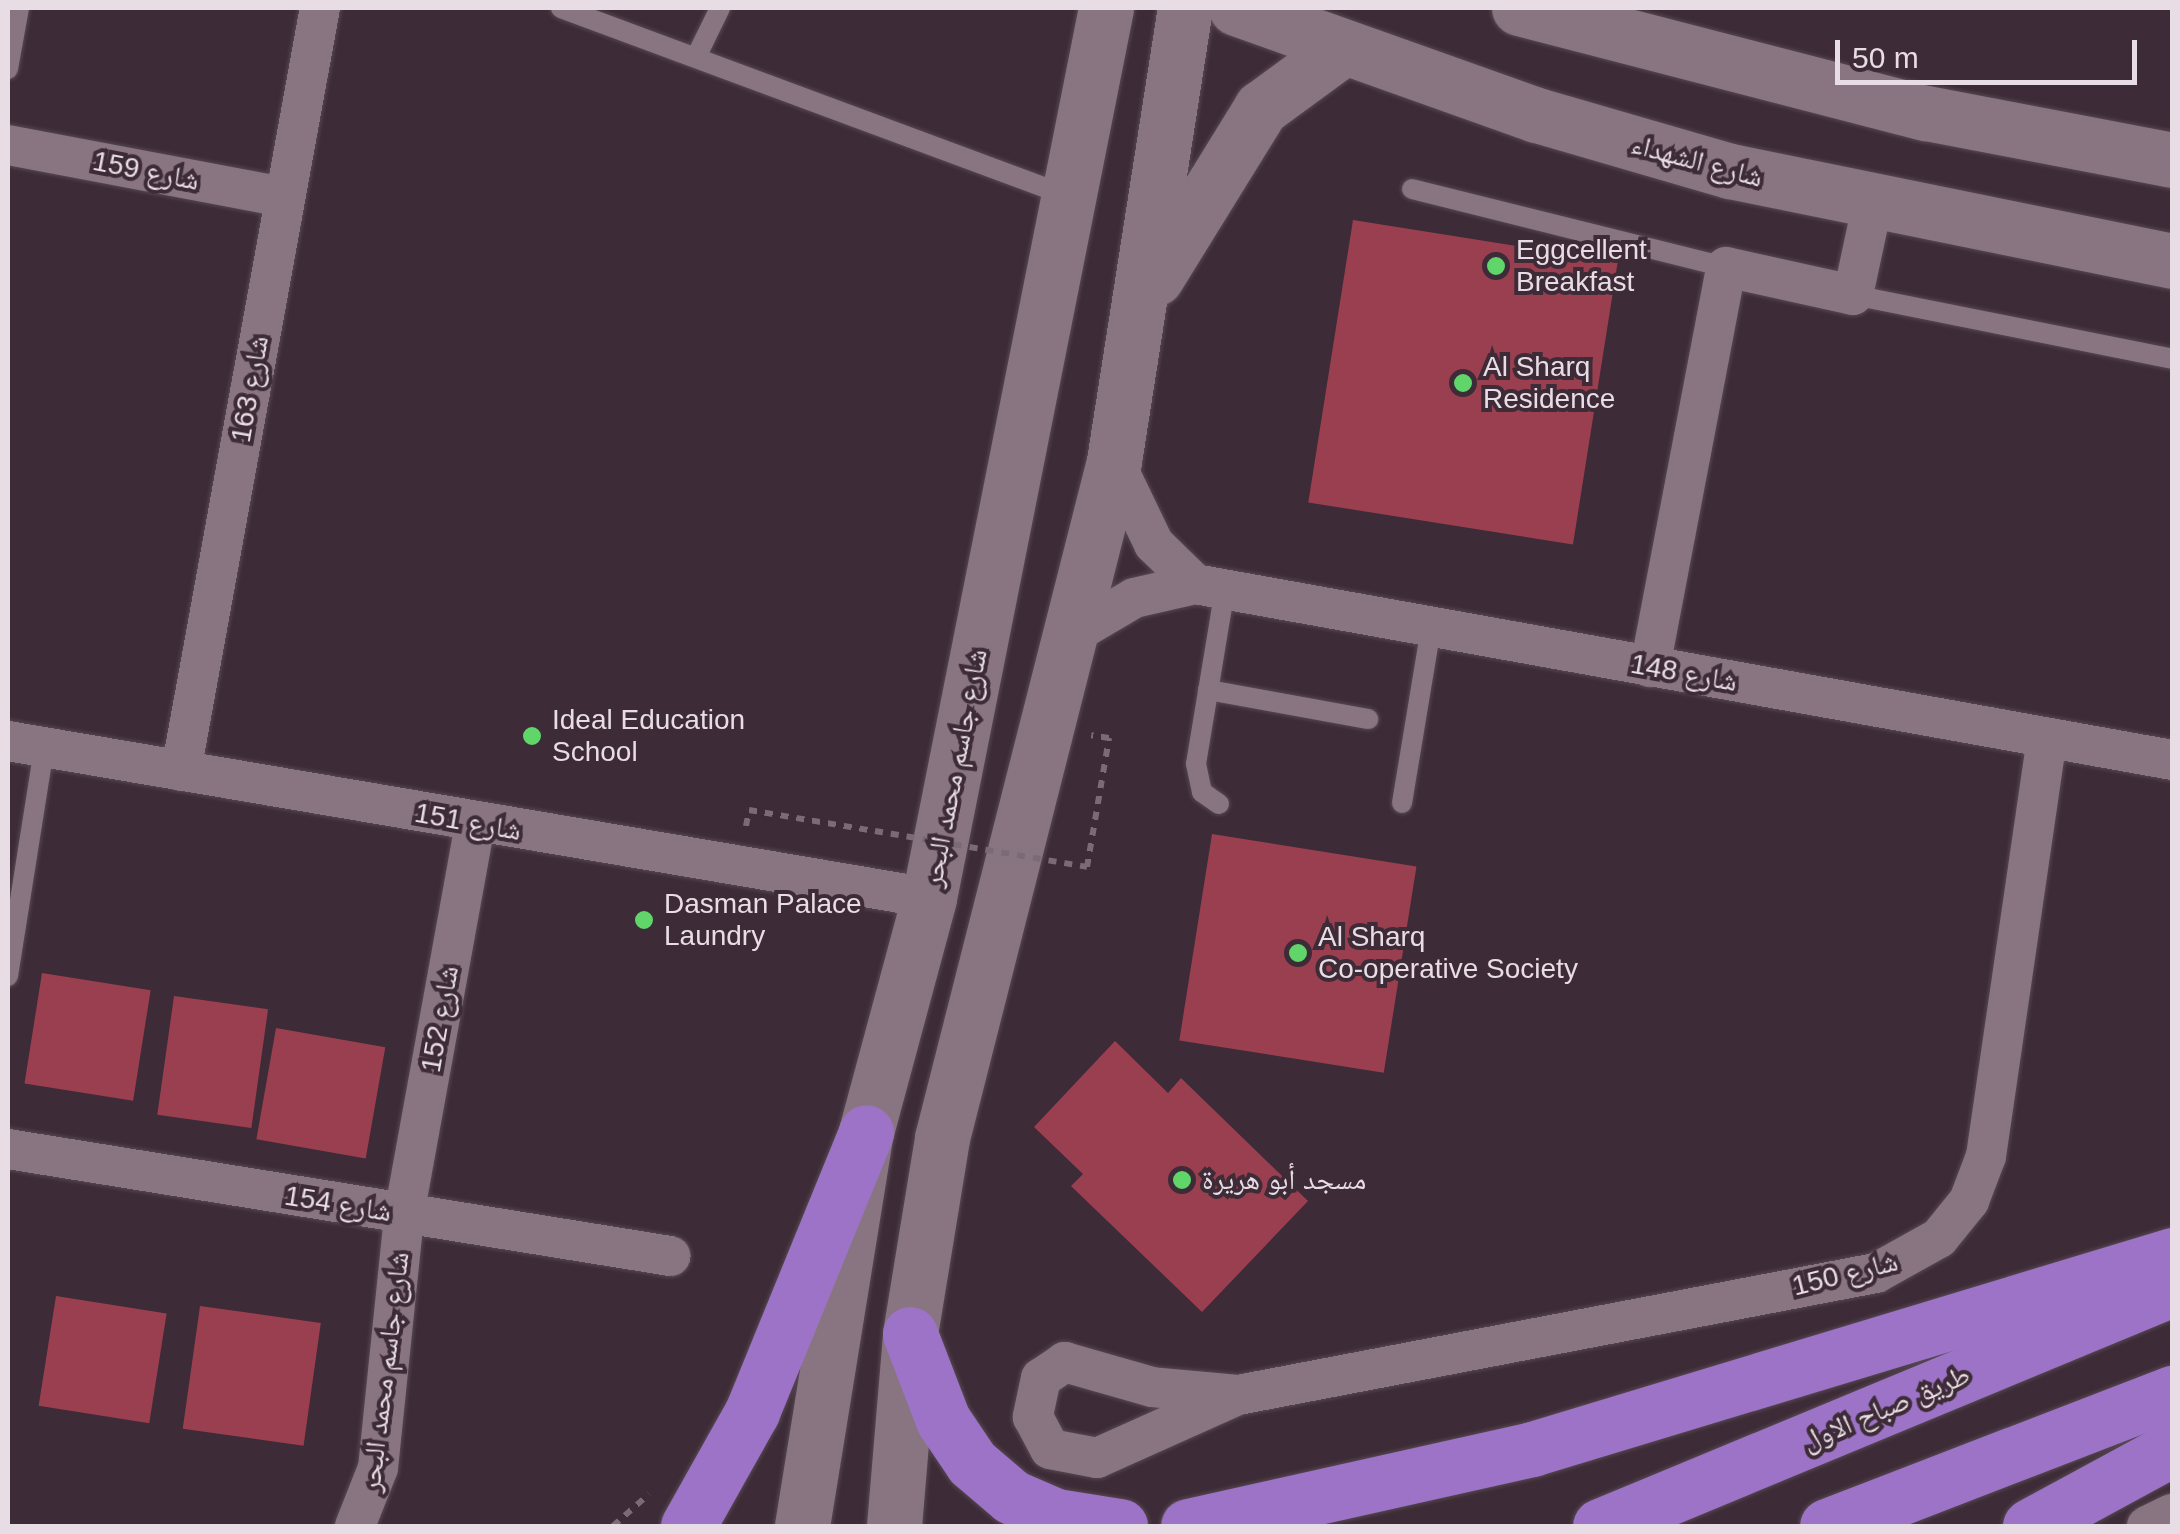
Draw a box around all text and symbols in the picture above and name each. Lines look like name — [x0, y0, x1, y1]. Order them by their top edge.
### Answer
scale bar — [1840, 20, 2142, 82]
text: 50 m — [1852, 41, 1919, 74]
street label: شارع الشهداء — [1627, 127, 1767, 195]
street label: شارع 159 — [90, 144, 202, 198]
place label: Eggcellent Breakfast — [1516, 233, 1647, 299]
marker: Eggcellent Breakfast — [1485, 255, 1507, 277]
street label: شارع 163 — [224, 333, 276, 445]
place label: Al Sharq Residence — [1483, 350, 1615, 416]
marker: Al Sharq Residence — [1452, 372, 1474, 394]
street label: شارع جاسم محمد البحر — [915, 646, 995, 890]
street label: شارع 148 — [1628, 647, 1740, 699]
place label: Ideal Education School — [552, 703, 745, 769]
marker: Ideal Education School — [521, 725, 543, 747]
street label: شارع 151 — [412, 796, 524, 848]
place label: Dasman Palace Laundry — [664, 887, 862, 953]
marker: Dasman Palace Laundry — [633, 909, 655, 931]
place label: Al Sharq Co-operative Society — [1318, 920, 1578, 986]
marker: Al Sharq Co-operative Society — [1287, 942, 1309, 964]
street label: شارع 152 — [414, 963, 466, 1075]
place label: مسجد أبو هريرة — [1202, 1163, 1366, 1197]
marker: مسجد أبو هريرة — [1171, 1169, 1193, 1191]
street label: شارع 154 — [282, 1179, 394, 1229]
street label: شارع 150 — [1789, 1245, 1901, 1303]
street label: شارع جاسم محمد البحر — [354, 1250, 416, 1494]
street label: طريق صباح الاول — [1797, 1358, 1975, 1458]

